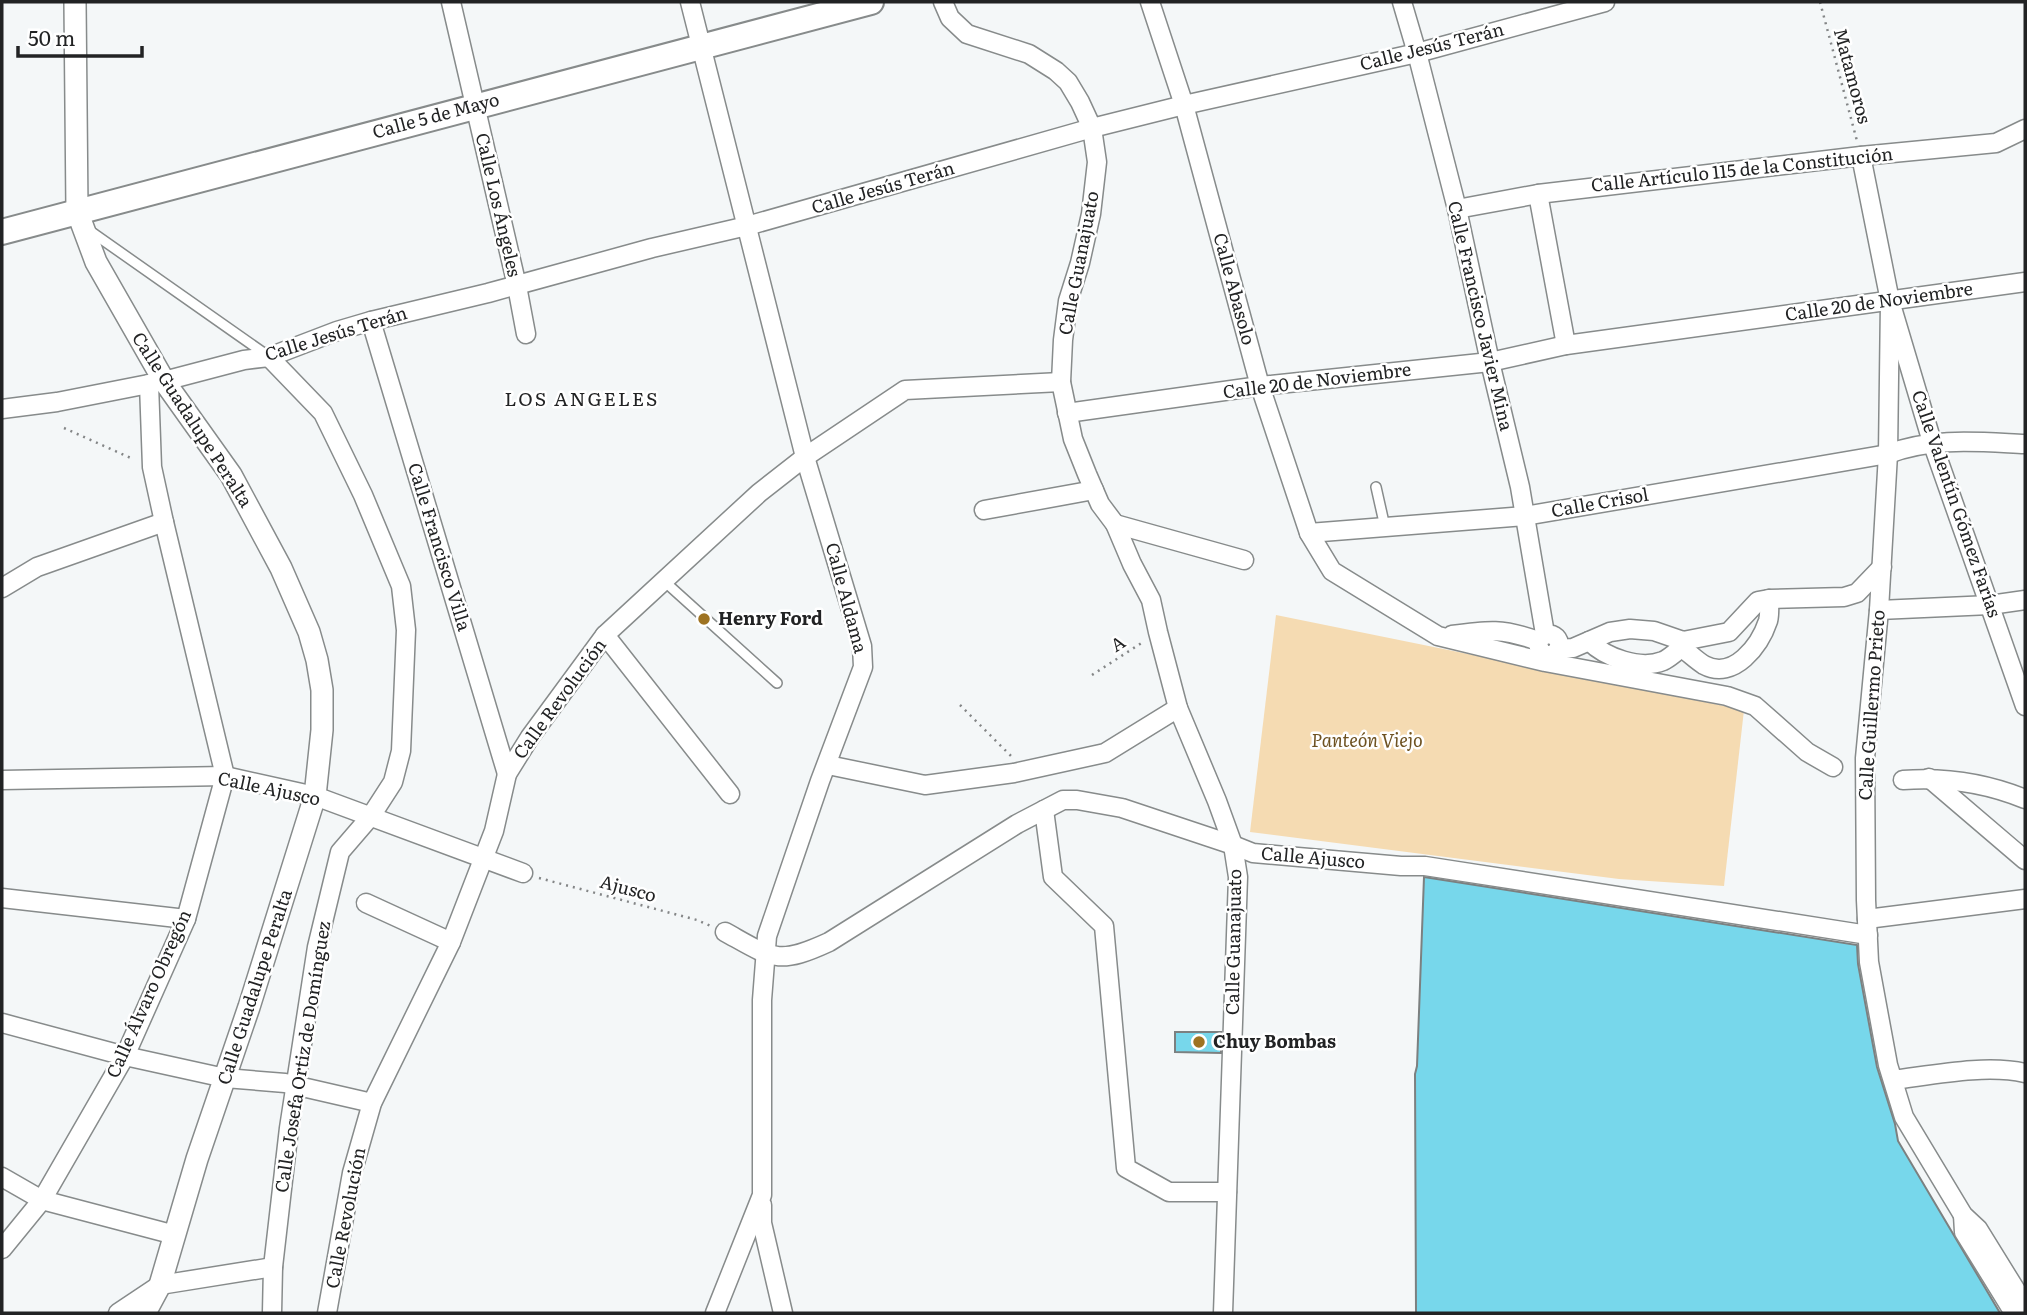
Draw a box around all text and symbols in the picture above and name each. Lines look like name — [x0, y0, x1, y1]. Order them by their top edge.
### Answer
scale bar — [18, 14, 142, 58]
street label: Calle Jesús Terán — [1357, 15, 1507, 77]
text: 50 m — [28, 21, 75, 52]
street label: Matamoros — [1828, 25, 1879, 126]
street label: Calle 5 de Mayo — [369, 85, 502, 144]
street label: Calle Los Ángeles — [470, 130, 529, 279]
street label: Calle Artículo 115 de la Constitución — [1589, 139, 1894, 198]
street label: Calle Jesús Terán — [808, 153, 957, 220]
street label: Calle Guanajuato — [1050, 188, 1105, 337]
street label: Calle Francisco Javier Mina — [1442, 198, 1521, 434]
street label: Calle Abasolo — [1208, 230, 1263, 348]
street label: Calle 20 de Noviembre — [1783, 274, 1974, 327]
street label: Calle Jesús Terán — [261, 298, 410, 367]
street label: Calle Guadalupe Peralta — [126, 326, 260, 512]
street label: Calle 20 de Noviembre — [1221, 355, 1412, 404]
district label: LOS ANGELES — [504, 384, 660, 412]
street label: Calle Valentín Gómez Farías — [1906, 386, 2009, 621]
street label: Calle Francisco Villa — [402, 459, 479, 634]
street label: Calle Crisol — [1549, 480, 1651, 523]
street label: Calle Aldama — [820, 539, 875, 656]
place label: Henry Ford — [718, 604, 823, 631]
street label: Calle Guillermo Prieto — [1850, 609, 1891, 801]
marker: Henry Ford — [696, 611, 712, 627]
street label: A — [1104, 628, 1130, 658]
street label: Calle Revolución — [506, 632, 612, 764]
park label: Panteón Viejo — [1311, 726, 1423, 753]
street label: Calle Ajusco — [215, 763, 323, 812]
street label: Calle Ajusco — [1260, 839, 1366, 875]
street label: Ajusco — [597, 867, 660, 908]
street label: Calle Guanajuato — [1218, 869, 1247, 1015]
street label: Calle Guadalupe Peralta — [209, 885, 298, 1088]
street label: Calle Álvaro Obregón — [98, 905, 197, 1082]
street label: Calle Josefa Ortiz de Domínguez — [267, 919, 336, 1194]
place label: Chuy Bombas — [1213, 1027, 1336, 1054]
marker: Chuy Bombas — [1191, 1034, 1207, 1050]
street label: Calle Revolución — [318, 1145, 371, 1291]

